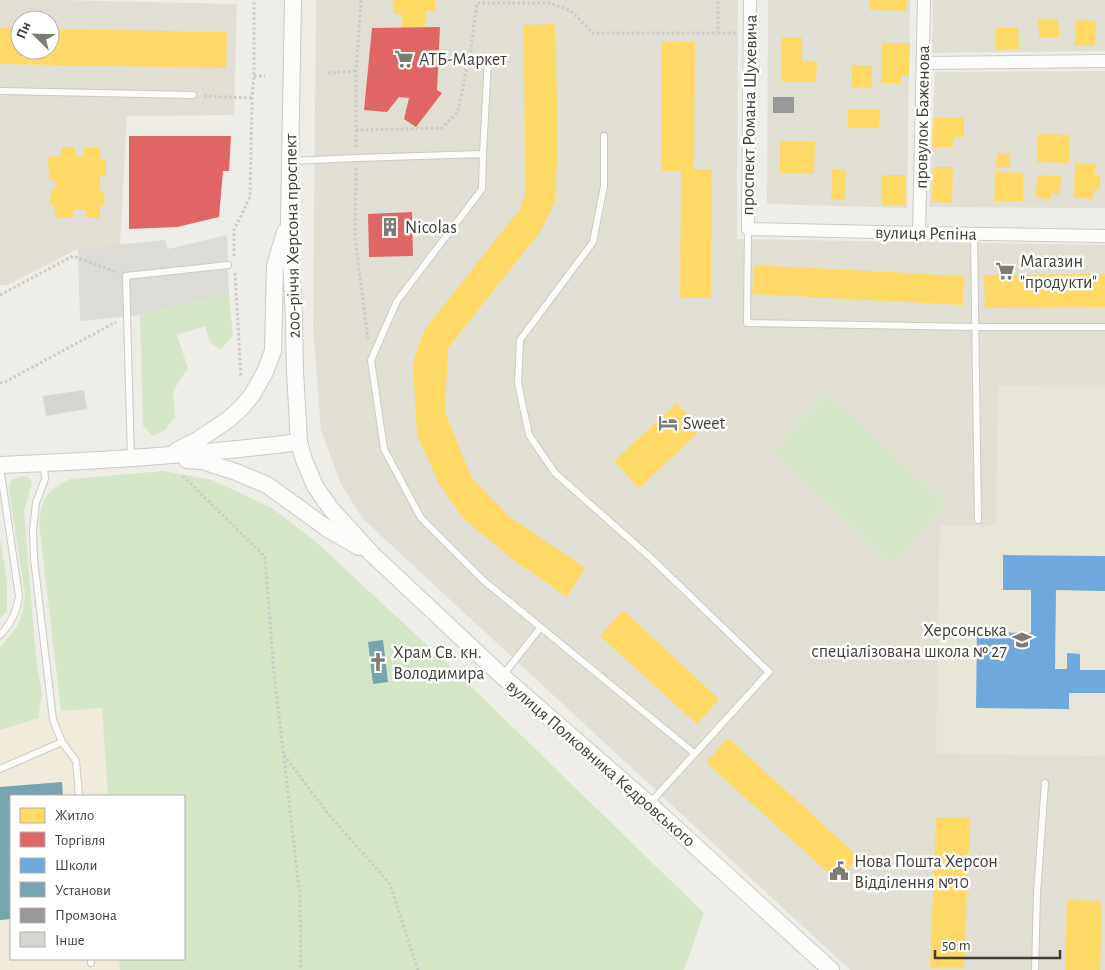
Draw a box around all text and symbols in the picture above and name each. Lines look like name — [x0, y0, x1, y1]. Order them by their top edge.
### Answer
north arrow — [10, 10, 60, 60]
street label: проспект Романа Шухевича — [739, 14, 761, 216]
text: Пн — [14, 20, 34, 41]
street label: провулок Баженова — [913, 45, 933, 189]
supermarket icon: АТБ-Маркет — [393, 48, 415, 70]
place label: АТБ-Маркет — [419, 51, 507, 69]
street label: 200-річчя Херсона проспект — [282, 133, 304, 339]
building icon: Nicolas — [379, 216, 401, 238]
place label: Nicolas — [405, 219, 457, 237]
street label: вулиця Рєпіна — [875, 224, 977, 244]
place label: Магазин "продукти" — [1020, 253, 1097, 292]
supermarket icon: Магазин "продукти" — [994, 260, 1016, 282]
hotel icon: Sweet — [657, 412, 679, 434]
place label: Sweet — [683, 415, 726, 433]
place label: Херсонська спеціалізована школа № 27 — [812, 622, 1007, 661]
school or university icon: Херсонська спеціалізована школа № 27 — [1011, 629, 1033, 651]
place label: Храм Св. кн. Володимира — [393, 644, 485, 683]
church icon: Храм Св. кн. Володимира — [367, 651, 389, 673]
street label: вулиця Полковника Кедровського — [502, 677, 698, 851]
legend — [10, 795, 185, 960]
text: Житло — [55, 808, 94, 823]
text: Торгівля — [55, 833, 105, 848]
place label: Нова Пошта Херсон Відділення №10 — [854, 853, 998, 892]
text: Школи — [55, 858, 97, 873]
public building icon: Нова Пошта Херсон Відділення №10 — [828, 860, 850, 882]
text: Установи — [55, 883, 111, 898]
text: Промзона — [55, 908, 117, 923]
scale bar — [935, 928, 1060, 960]
text: Інше — [55, 933, 85, 948]
text: 50 m — [942, 938, 971, 953]

